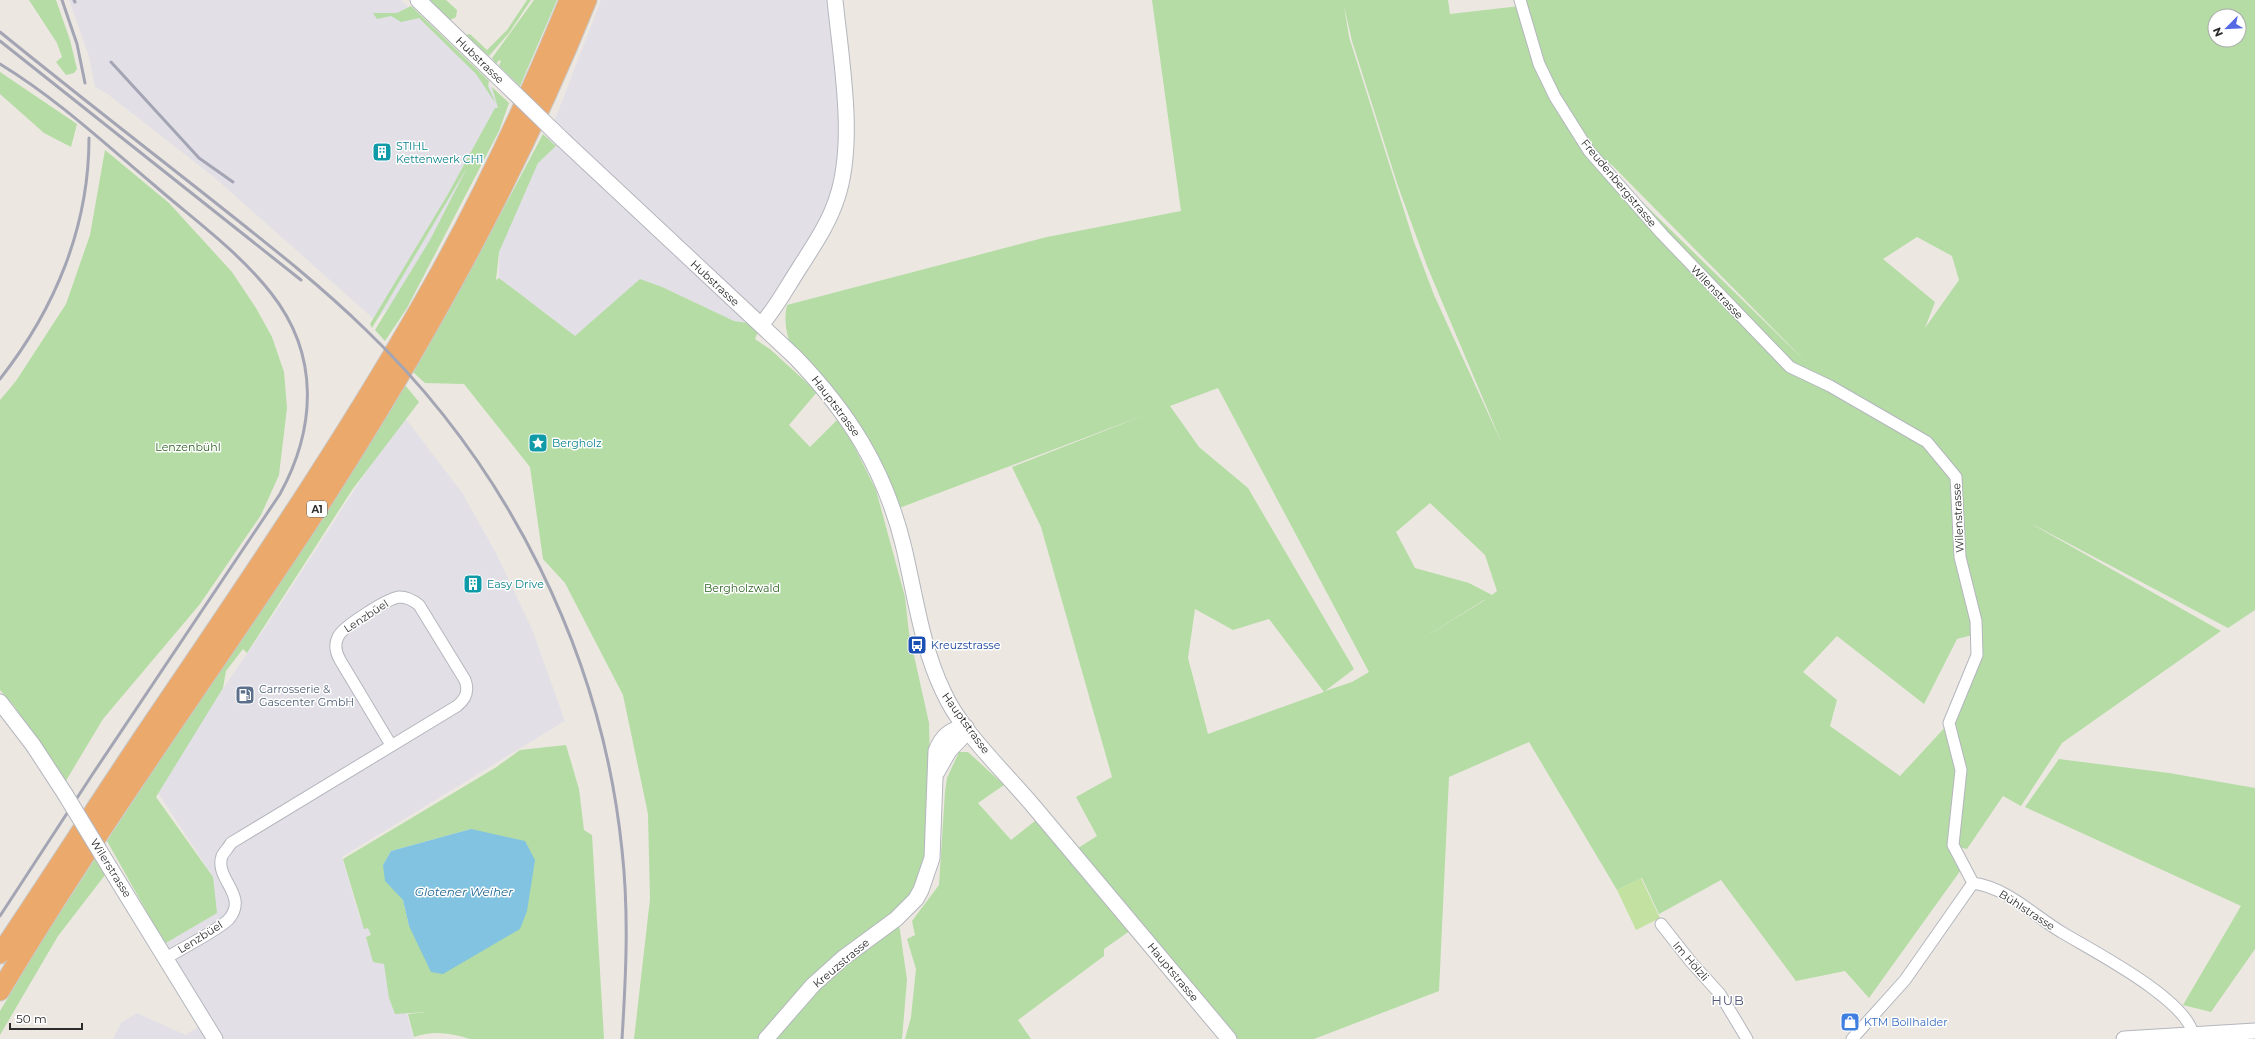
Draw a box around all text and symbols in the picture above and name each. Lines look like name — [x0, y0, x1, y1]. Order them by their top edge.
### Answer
north arrow — [2207, 8, 2247, 48]
text: N — [2210, 25, 2226, 39]
street label: Hubstrasse — [453, 34, 507, 87]
street label: Freudenbergstrasse — [1578, 136, 1660, 230]
place label: STIHL Kettenwerk CH1 — [396, 139, 483, 166]
building icon: STIHL Kettenwerk CH1 — [371, 141, 393, 163]
street label: Hubstrasse — [688, 257, 743, 309]
street label: Wilenstrasse — [1688, 262, 1746, 322]
street label: Hauptstrasse — [809, 373, 864, 439]
place icon: Bergholz — [527, 432, 549, 454]
place label: Bergholz — [552, 436, 602, 450]
park label: Lenzenbühl — [155, 440, 221, 454]
street label: Wilenstrasse — [1949, 482, 1967, 553]
road number: A1 — [307, 501, 327, 517]
building icon: Easy Drive — [462, 573, 484, 595]
place label: Easy Drive — [487, 577, 544, 591]
park label: Bergholzwald — [704, 581, 780, 595]
street label: Lenzbüel — [341, 596, 391, 636]
bus stop icon: Kreuzstrasse — [906, 634, 928, 656]
place label: Kreuzstrasse — [931, 638, 1001, 652]
place label: Carrosserie & Gascenter GmbH — [259, 682, 354, 709]
fuel station icon: Carrosserie & Gascenter GmbH — [234, 684, 256, 706]
street label: Hauptstrasse — [939, 690, 993, 757]
street label: Wilerstrasse — [87, 836, 135, 900]
water label: Glotener Weiher — [415, 884, 513, 899]
street label: Bühlstrasse — [1996, 887, 2058, 933]
street label: Lenzbüel — [175, 918, 225, 956]
street label: Kreuzstrasse — [810, 935, 872, 991]
street label: Im Hölzli — [1670, 938, 1712, 984]
street label: Hauptstrasse — [1144, 940, 1202, 1005]
district label: HUB — [1711, 992, 1745, 1008]
scale bar — [10, 1005, 82, 1031]
text: 50 m — [16, 1011, 47, 1026]
shop icon: KTM Bollhalder — [1839, 1011, 1861, 1033]
place label: KTM Bollhalder — [1864, 1015, 1948, 1029]

